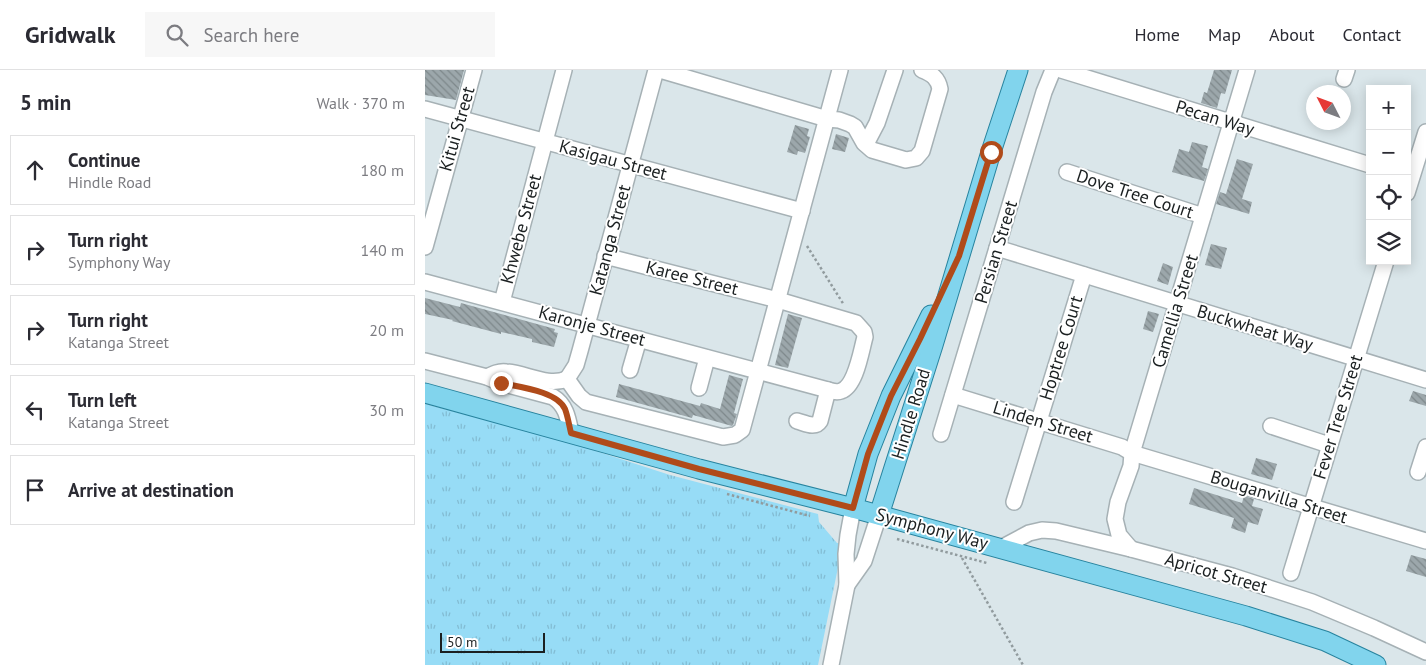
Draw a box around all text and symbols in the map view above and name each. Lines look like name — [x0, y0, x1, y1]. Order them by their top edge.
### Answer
search box — [145, 12, 495, 57]
text: Gridwalk — [25, 19, 115, 50]
icon: search — [163, 21, 191, 49]
text: Search here — [203, 23, 299, 47]
text: Home — [1134, 23, 1180, 46]
text: Map — [1208, 23, 1241, 46]
text: About — [1269, 23, 1315, 46]
text: Contact — [1343, 23, 1401, 46]
street label: Kitui Street — [433, 84, 480, 174]
north arrow — [1306, 85, 1351, 130]
map controls — [1366, 85, 1411, 265]
button: + — [1366, 85, 1411, 130]
text: 5 min — [20, 89, 71, 116]
text: Walk · 370 m — [316, 93, 405, 113]
street label: Pecan Way — [1173, 95, 1258, 141]
button: − — [1366, 130, 1411, 175]
street label: Kasigau Street — [557, 134, 670, 185]
route start — [980, 141, 1003, 164]
text: Continue — [68, 148, 140, 172]
icon: ahead — [21, 156, 49, 184]
text: 180 m — [361, 160, 404, 180]
street label: Dove Tree Court — [1074, 164, 1197, 223]
street label: Khwebe Street — [495, 171, 546, 286]
text: Hindle Road — [68, 172, 151, 192]
button: locate — [1366, 175, 1411, 220]
street label: Katanga Street — [584, 182, 635, 298]
street label: Persian Street — [969, 198, 1022, 306]
button: layers — [1366, 220, 1411, 265]
text: Turn right — [68, 228, 148, 252]
icon: right — [21, 236, 49, 264]
text: 140 m — [361, 240, 404, 260]
street label: Camellia Street — [1146, 251, 1203, 370]
text: Symphony Way — [68, 252, 171, 272]
street label: Karee Street — [644, 255, 741, 300]
street label: Hoptree Court — [1034, 293, 1087, 403]
street label: Buckwheat Way — [1194, 299, 1317, 356]
street label: Karonje Street — [536, 300, 648, 351]
text: Turn right — [68, 308, 148, 332]
icon: right — [21, 316, 49, 344]
text: 20 m — [369, 320, 404, 340]
text: Katanga Street — [68, 332, 169, 352]
street label: Fever Tree Street — [1308, 352, 1367, 482]
street label: Hindle Road — [886, 366, 935, 462]
route end — [490, 372, 513, 395]
text: Turn left — [68, 388, 137, 412]
street label: Linden Street — [990, 395, 1096, 448]
icon: left — [21, 396, 49, 424]
text: 30 m — [369, 400, 404, 420]
text: Katanga Street — [68, 412, 169, 432]
street label: Bouganvilla Street — [1208, 465, 1350, 528]
icon: arrive — [21, 476, 49, 504]
text: Arrive at destination — [68, 478, 234, 502]
street label: Symphony Way — [873, 502, 991, 555]
street label: Apricot Street — [1162, 547, 1270, 598]
scale bar — [440, 630, 545, 653]
text: 50 m — [447, 633, 477, 651]

